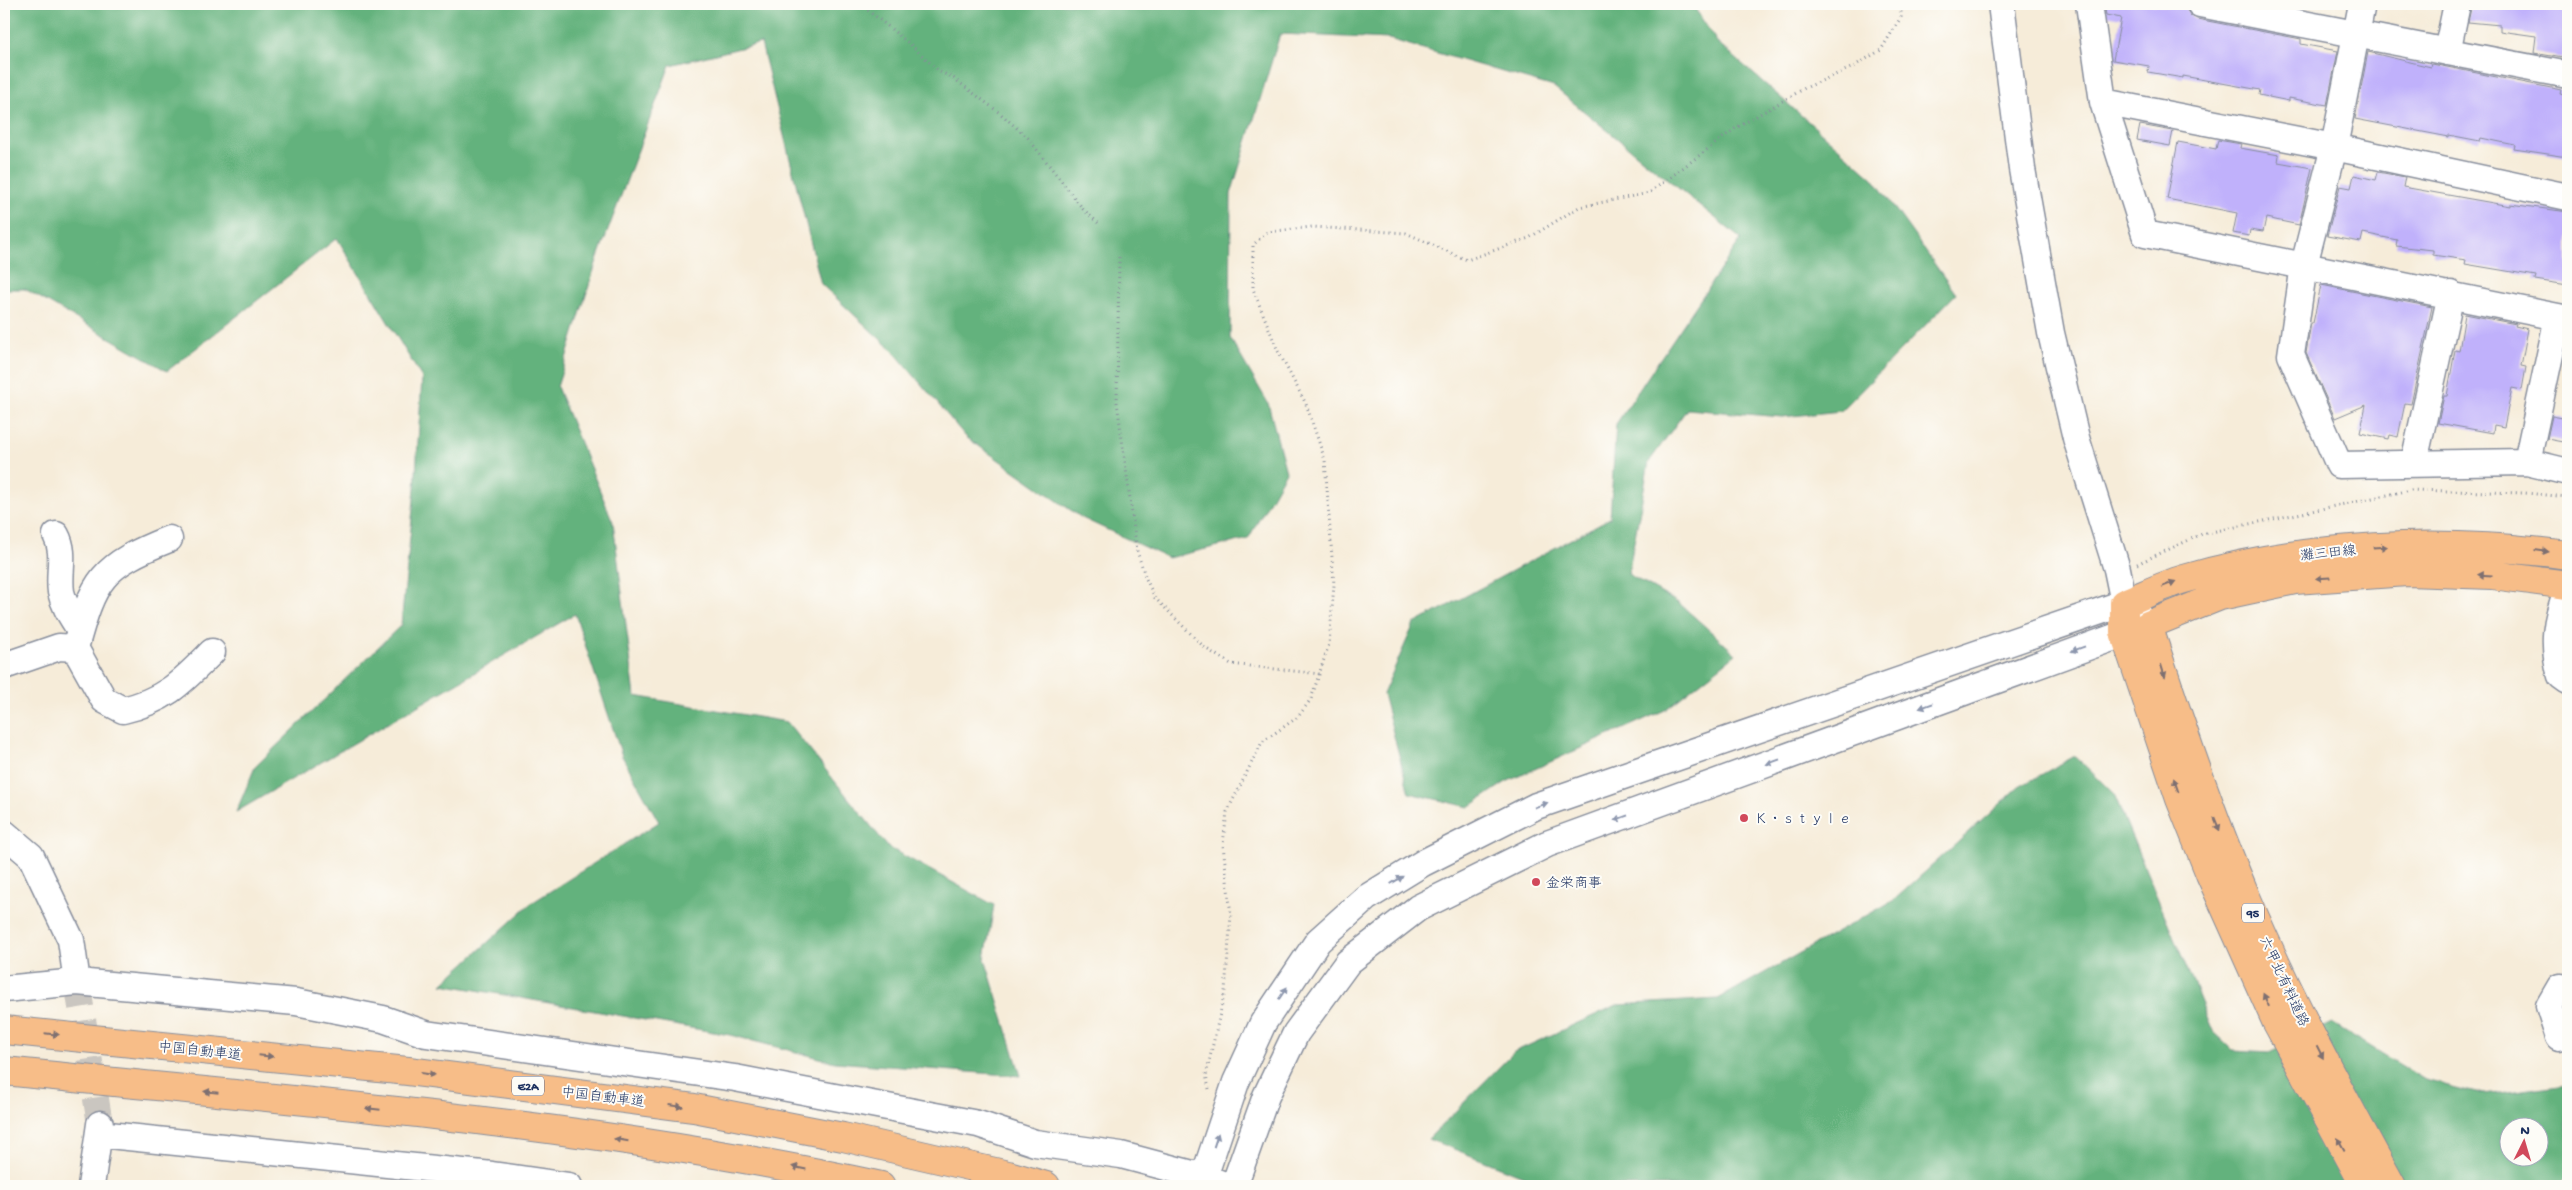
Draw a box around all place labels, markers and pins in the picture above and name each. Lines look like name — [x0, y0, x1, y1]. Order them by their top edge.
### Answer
marker: Ｋ・ｓｔｙｌｅ — [1738, 812, 1750, 824]
place label: Ｋ・ｓｔｙｌｅ — [1754, 812, 1852, 829]
marker: 金栄商事 — [1530, 876, 1542, 888]
place label: 金栄商事 — [1546, 876, 1602, 893]

